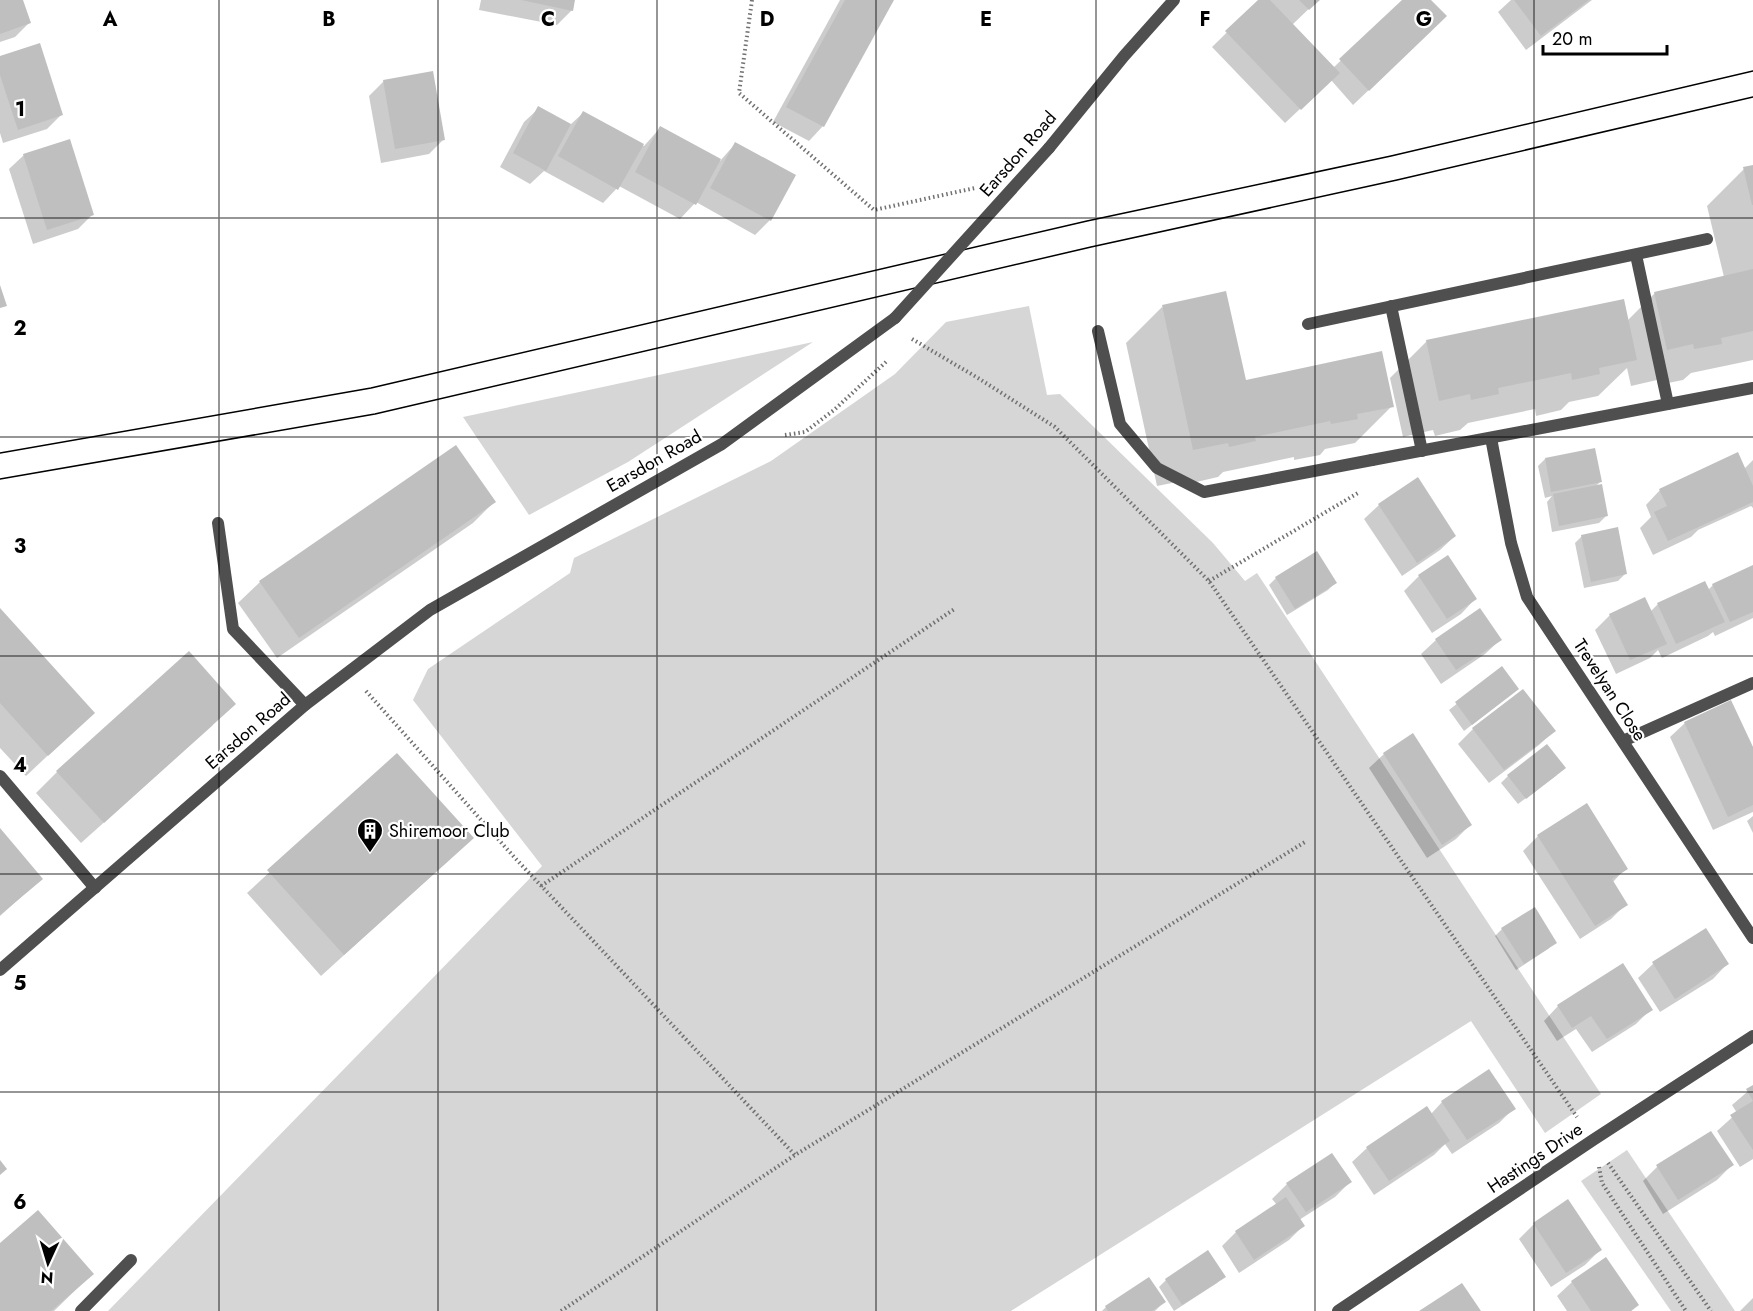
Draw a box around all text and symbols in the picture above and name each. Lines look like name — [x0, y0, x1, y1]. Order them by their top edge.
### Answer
text: A — [102, 5, 118, 34]
text: B — [322, 5, 336, 34]
text: C — [541, 5, 555, 34]
text: D — [760, 5, 774, 34]
text: E — [980, 5, 992, 34]
text: F — [1199, 5, 1211, 34]
text: G — [1416, 5, 1432, 34]
scale bar — [1543, 18, 1668, 56]
text: 20 m — [1552, 26, 1592, 52]
text: 1 — [15, 95, 25, 124]
street label: Earsdon Road — [973, 106, 1063, 202]
text: 2 — [13, 314, 27, 343]
street label: Earsdon Road — [602, 423, 706, 499]
text: 3 — [14, 532, 26, 561]
street label: Trevelyan Close — [1567, 634, 1653, 746]
street label: Earsdon Road — [200, 686, 296, 776]
text: 4 — [13, 751, 27, 780]
building icon: Shiremoor Club — [355, 816, 385, 854]
place label: Shiremoor Club — [389, 818, 510, 844]
text: 5 — [14, 969, 27, 998]
street label: Hastings Drive — [1482, 1116, 1588, 1200]
text: 6 — [13, 1188, 27, 1217]
north arrow — [18, 1233, 78, 1293]
text: N — [40, 1266, 54, 1289]

